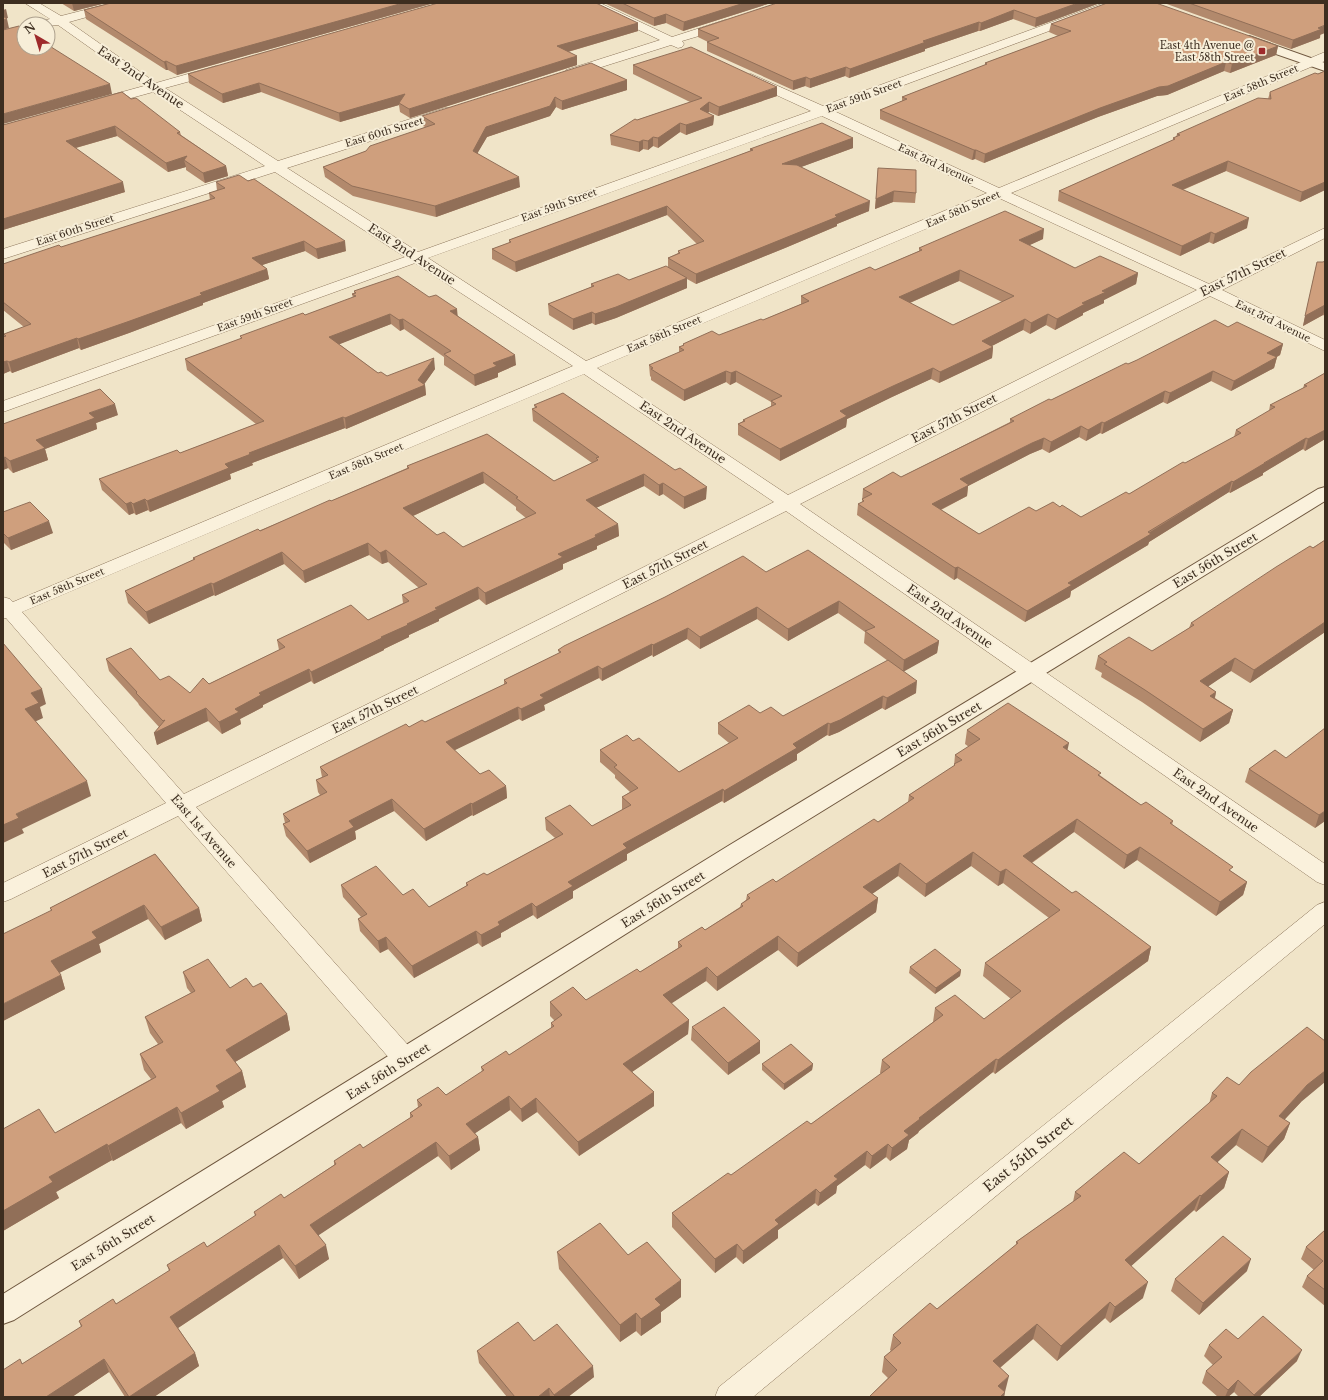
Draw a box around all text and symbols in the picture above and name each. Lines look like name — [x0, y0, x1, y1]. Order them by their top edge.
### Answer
north arrow — [16, 16, 56, 56]
text: N — [21, 19, 39, 37]
place label: East 4th Avenue @ East 58th Street — [1160, 39, 1254, 64]
street label: East 2nd Avenue — [95, 42, 187, 112]
marker: East 4th Avenue @ East 58th Street — [1257, 46, 1267, 56]
street label: East 58th Street — [1222, 61, 1300, 104]
street label: East 59th Street — [824, 76, 904, 116]
street label: East 60th Street — [343, 114, 425, 150]
street label: East 3rd Avenue — [896, 141, 976, 187]
street label: East 59th Street — [519, 185, 599, 225]
street label: East 58th Street — [924, 187, 1002, 230]
street label: East 60th Street — [34, 211, 116, 249]
street label: East 2nd Avenue — [365, 220, 459, 288]
street label: East 57th Street — [1197, 244, 1289, 299]
street label: East 59th Street — [215, 295, 295, 335]
street label: East 3rd Avenue — [1233, 297, 1313, 345]
street label: East 58th Street — [625, 312, 703, 355]
street label: East 57th Street — [909, 390, 1000, 446]
street label: East 2nd Avenue — [637, 397, 729, 467]
street label: East 58th Street — [327, 439, 405, 482]
street label: East 56th Street — [1170, 529, 1260, 591]
street label: East 57th Street — [620, 536, 711, 592]
street label: East 58th Street — [28, 564, 106, 607]
street label: East 2nd Avenue — [904, 581, 996, 651]
street label: East 57th Street — [329, 681, 421, 736]
street label: East 56th Street — [894, 698, 984, 760]
street label: East 2nd Avenue — [1170, 765, 1262, 835]
street label: East 1st Avenue — [168, 791, 240, 871]
street label: East 57th Street — [40, 825, 131, 881]
street label: East 56th Street — [618, 867, 708, 931]
street label: East 56th Street — [343, 1039, 433, 1103]
street label: East 55th Street — [979, 1112, 1077, 1196]
street label: East 56th Street — [68, 1210, 158, 1274]

